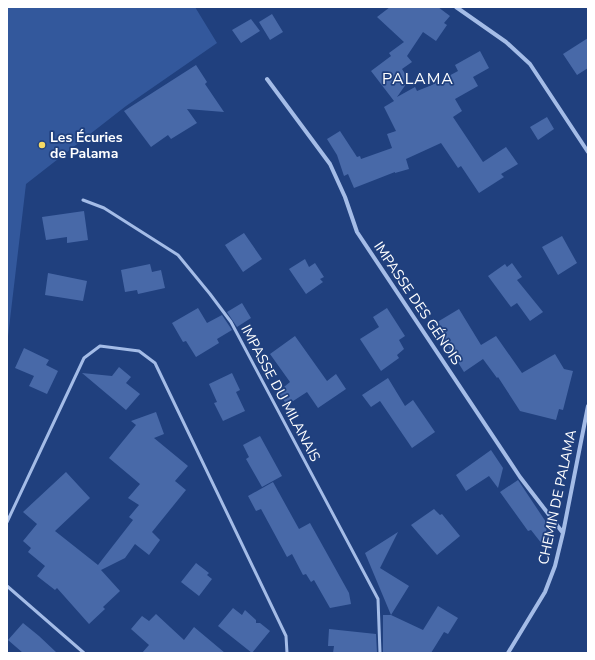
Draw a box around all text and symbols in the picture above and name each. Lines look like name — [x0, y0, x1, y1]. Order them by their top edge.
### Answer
district label: PALAMA — [382, 68, 454, 90]
place label: Les Écuries de Palama — [50, 128, 123, 163]
marker: Les Écuries de Palama — [37, 140, 47, 150]
street label: IMPASSE DES GÉNOIS — [369, 238, 466, 369]
street label: IMPASSE DU MILANAIS — [236, 321, 325, 465]
street label: CHEMIN DE PALAMA — [534, 428, 581, 566]

